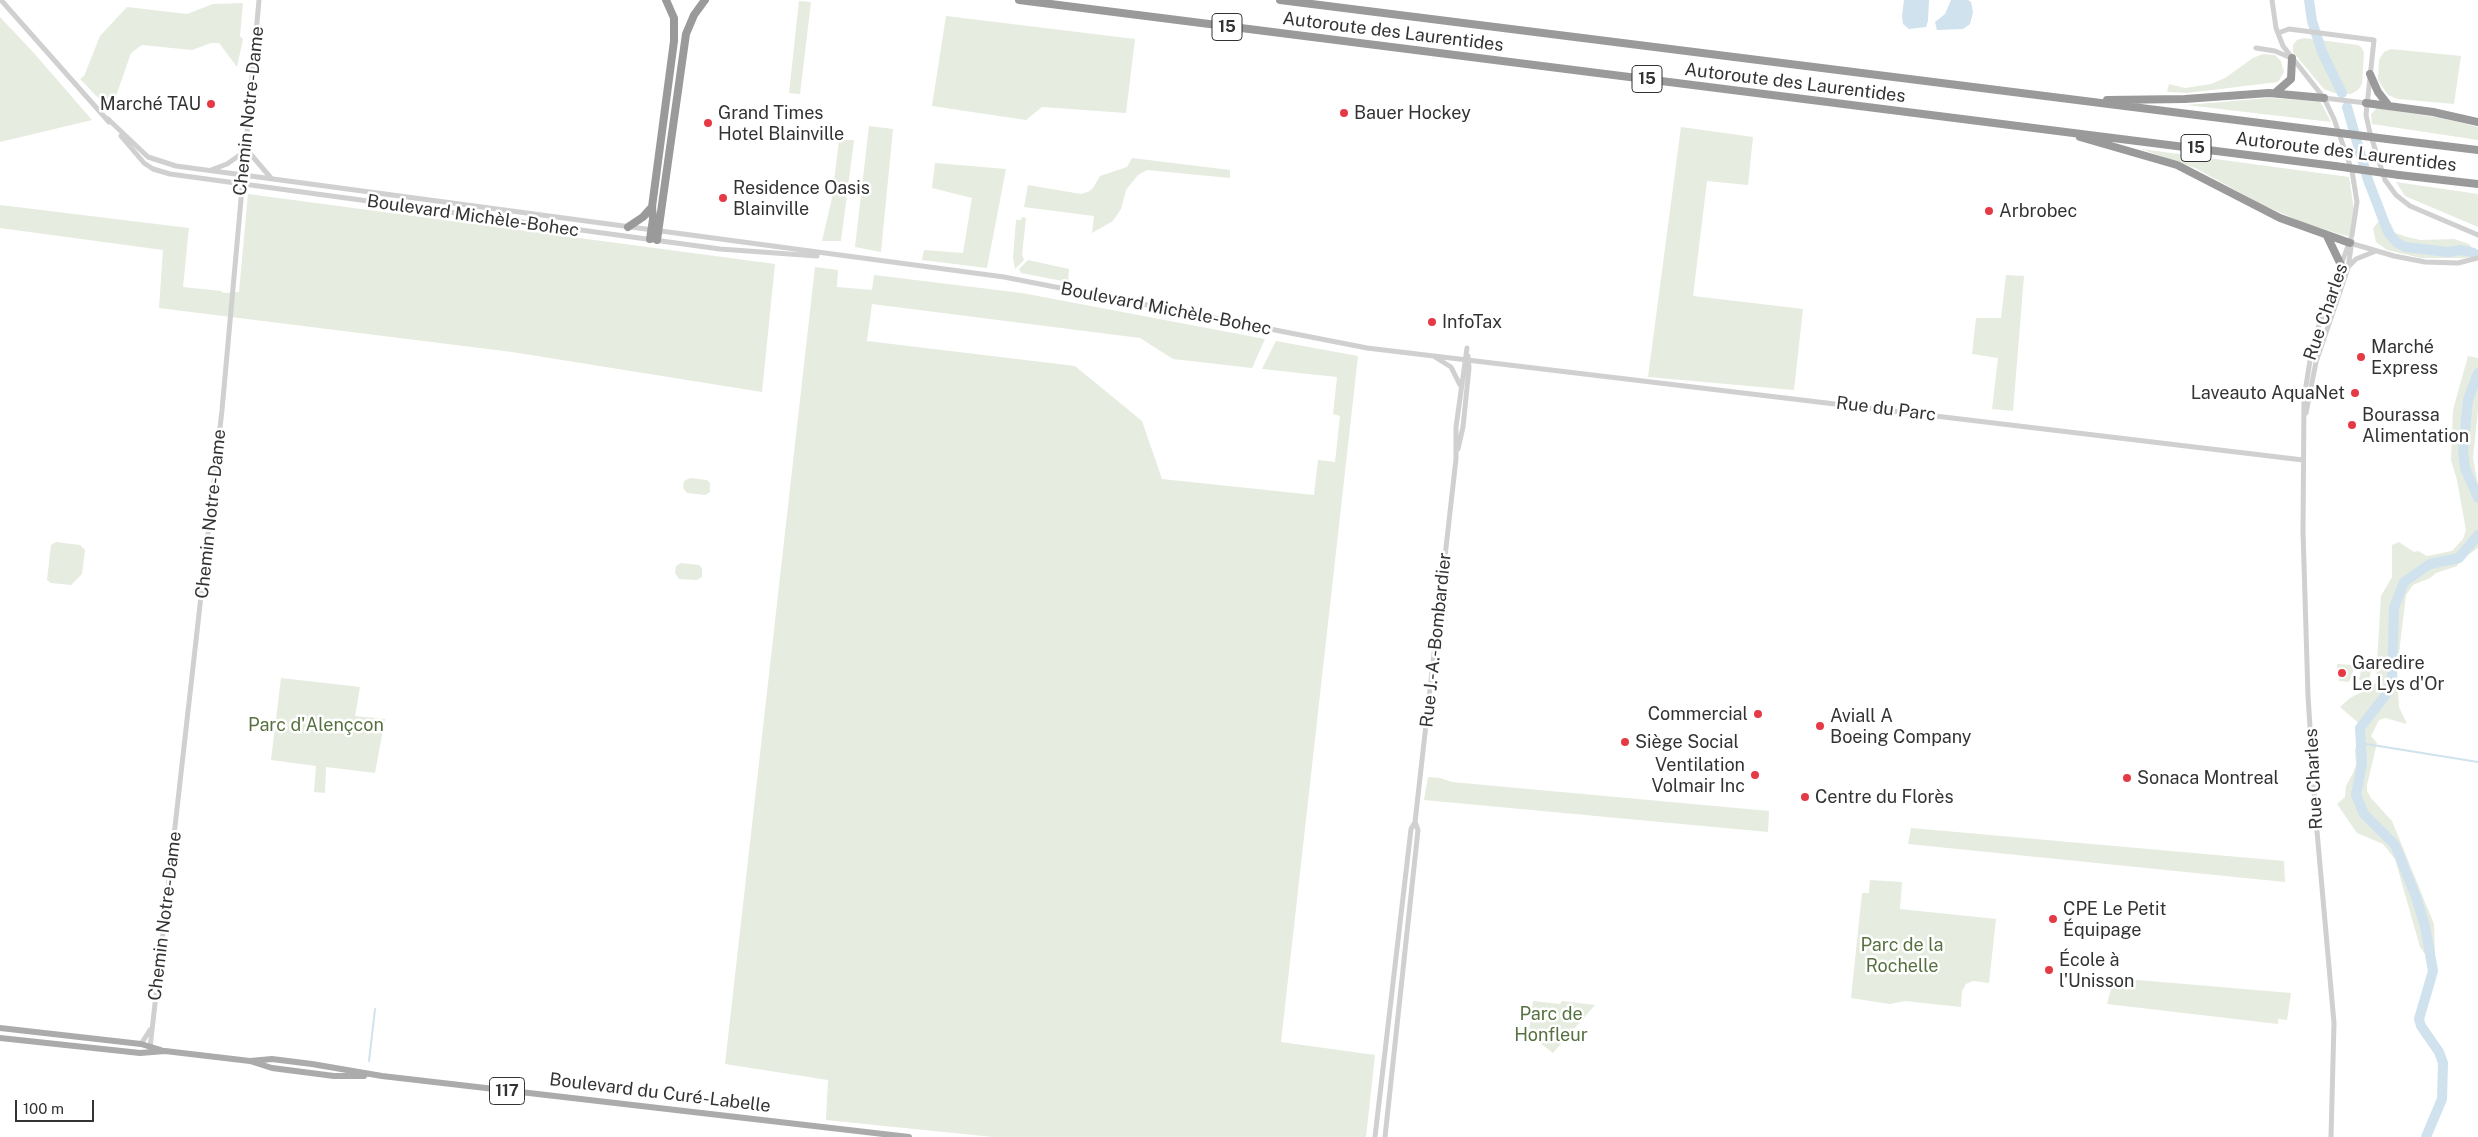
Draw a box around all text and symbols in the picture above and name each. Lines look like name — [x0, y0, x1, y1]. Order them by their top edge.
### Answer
street label: Autoroute des Laurentides — [1281, 8, 1505, 56]
road number: 15 — [1212, 14, 1242, 41]
street label: Chemin Notre-Dame — [229, 25, 269, 197]
street label: Autoroute des Laurentides — [1683, 59, 1907, 107]
road number: 15 — [1632, 66, 1662, 92]
place label: Marché TAU — [100, 93, 201, 115]
marker: Marché TAU — [205, 98, 217, 110]
place label: Grand Times Hotel Blainville — [718, 102, 844, 144]
place label: Bauer Hockey — [1354, 102, 1471, 124]
marker: Bauer Hockey — [1338, 107, 1350, 119]
marker: Grand Times Hotel Blainville — [702, 117, 714, 129]
street label: Autoroute des Laurentides — [2234, 128, 2458, 176]
road number: 15 — [2181, 134, 2211, 162]
place label: Residence Oasis Blainville — [733, 177, 870, 220]
street label: Boulevard Michèle-Bohec — [365, 190, 581, 242]
marker: Residence Oasis Blainville — [717, 192, 729, 204]
place label: Arbrobec — [1999, 200, 2077, 222]
marker: Arbrobec — [1983, 205, 1995, 217]
street label: Rue Charles — [2299, 261, 2353, 363]
street label: Boulevard Michèle-Bohec — [1059, 278, 1273, 340]
place label: InfoTax — [1442, 311, 1502, 333]
marker: InfoTax — [1426, 316, 1438, 328]
place label: Marché Express — [2371, 336, 2438, 378]
marker: Marché Express — [2355, 351, 2367, 363]
place label: Laveauto AquaNet — [2191, 382, 2345, 404]
marker: Laveauto AquaNet — [2349, 387, 2361, 399]
street label: Rue du Parc — [1835, 392, 1937, 426]
place label: Bourassa Alimentation — [2362, 404, 2469, 446]
marker: Bourassa Alimentation — [2346, 419, 2358, 431]
street label: Chemin Notre-Dame — [191, 428, 231, 600]
street label: Rue J.-A.-Bombardier — [1416, 551, 1456, 729]
place label: Garedire Le Lys d'Or — [2352, 652, 2444, 694]
marker: Garedire Le Lys d'Or — [2336, 667, 2348, 679]
place label: Commercial — [1648, 703, 1748, 725]
place label: Aviall A Boeing Company — [1830, 705, 1971, 748]
marker: Commercial — [1752, 708, 1764, 720]
park label: Parc d'Alençcon — [248, 714, 384, 736]
marker: Aviall A Boeing Company — [1814, 720, 1826, 732]
street label: Rue Charles — [2301, 728, 2327, 830]
place label: Siège Social — [1635, 731, 1739, 753]
marker: Siège Social — [1619, 736, 1631, 748]
place label: Ventilation Volmair Inc — [1651, 754, 1745, 796]
place label: Sonaca Montreal — [2137, 767, 2279, 789]
marker: Ventilation Volmair Inc — [1749, 769, 1761, 781]
marker: Sonaca Montreal — [2121, 772, 2133, 784]
place label: Centre du Florès — [1815, 786, 1954, 808]
marker: Centre du Florès — [1799, 791, 1811, 803]
street label: Chemin Notre-Dame — [144, 830, 186, 1002]
place label: CPE Le Petit Équipage — [2063, 898, 2167, 941]
marker: CPE Le Petit Équipage — [2047, 913, 2059, 925]
park label: Parc de la Rochelle — [1861, 934, 1943, 976]
place label: École à l'Unisson — [2059, 949, 2134, 992]
marker: École à l'Unisson — [2043, 964, 2055, 976]
park label: Parc de Honfleur — [1514, 1003, 1588, 1046]
street label: Boulevard du Curé-Labelle — [548, 1069, 772, 1117]
road number: 117 — [490, 1078, 524, 1104]
scale bar — [18, 1090, 96, 1122]
text: 100 m — [23, 1100, 64, 1117]

